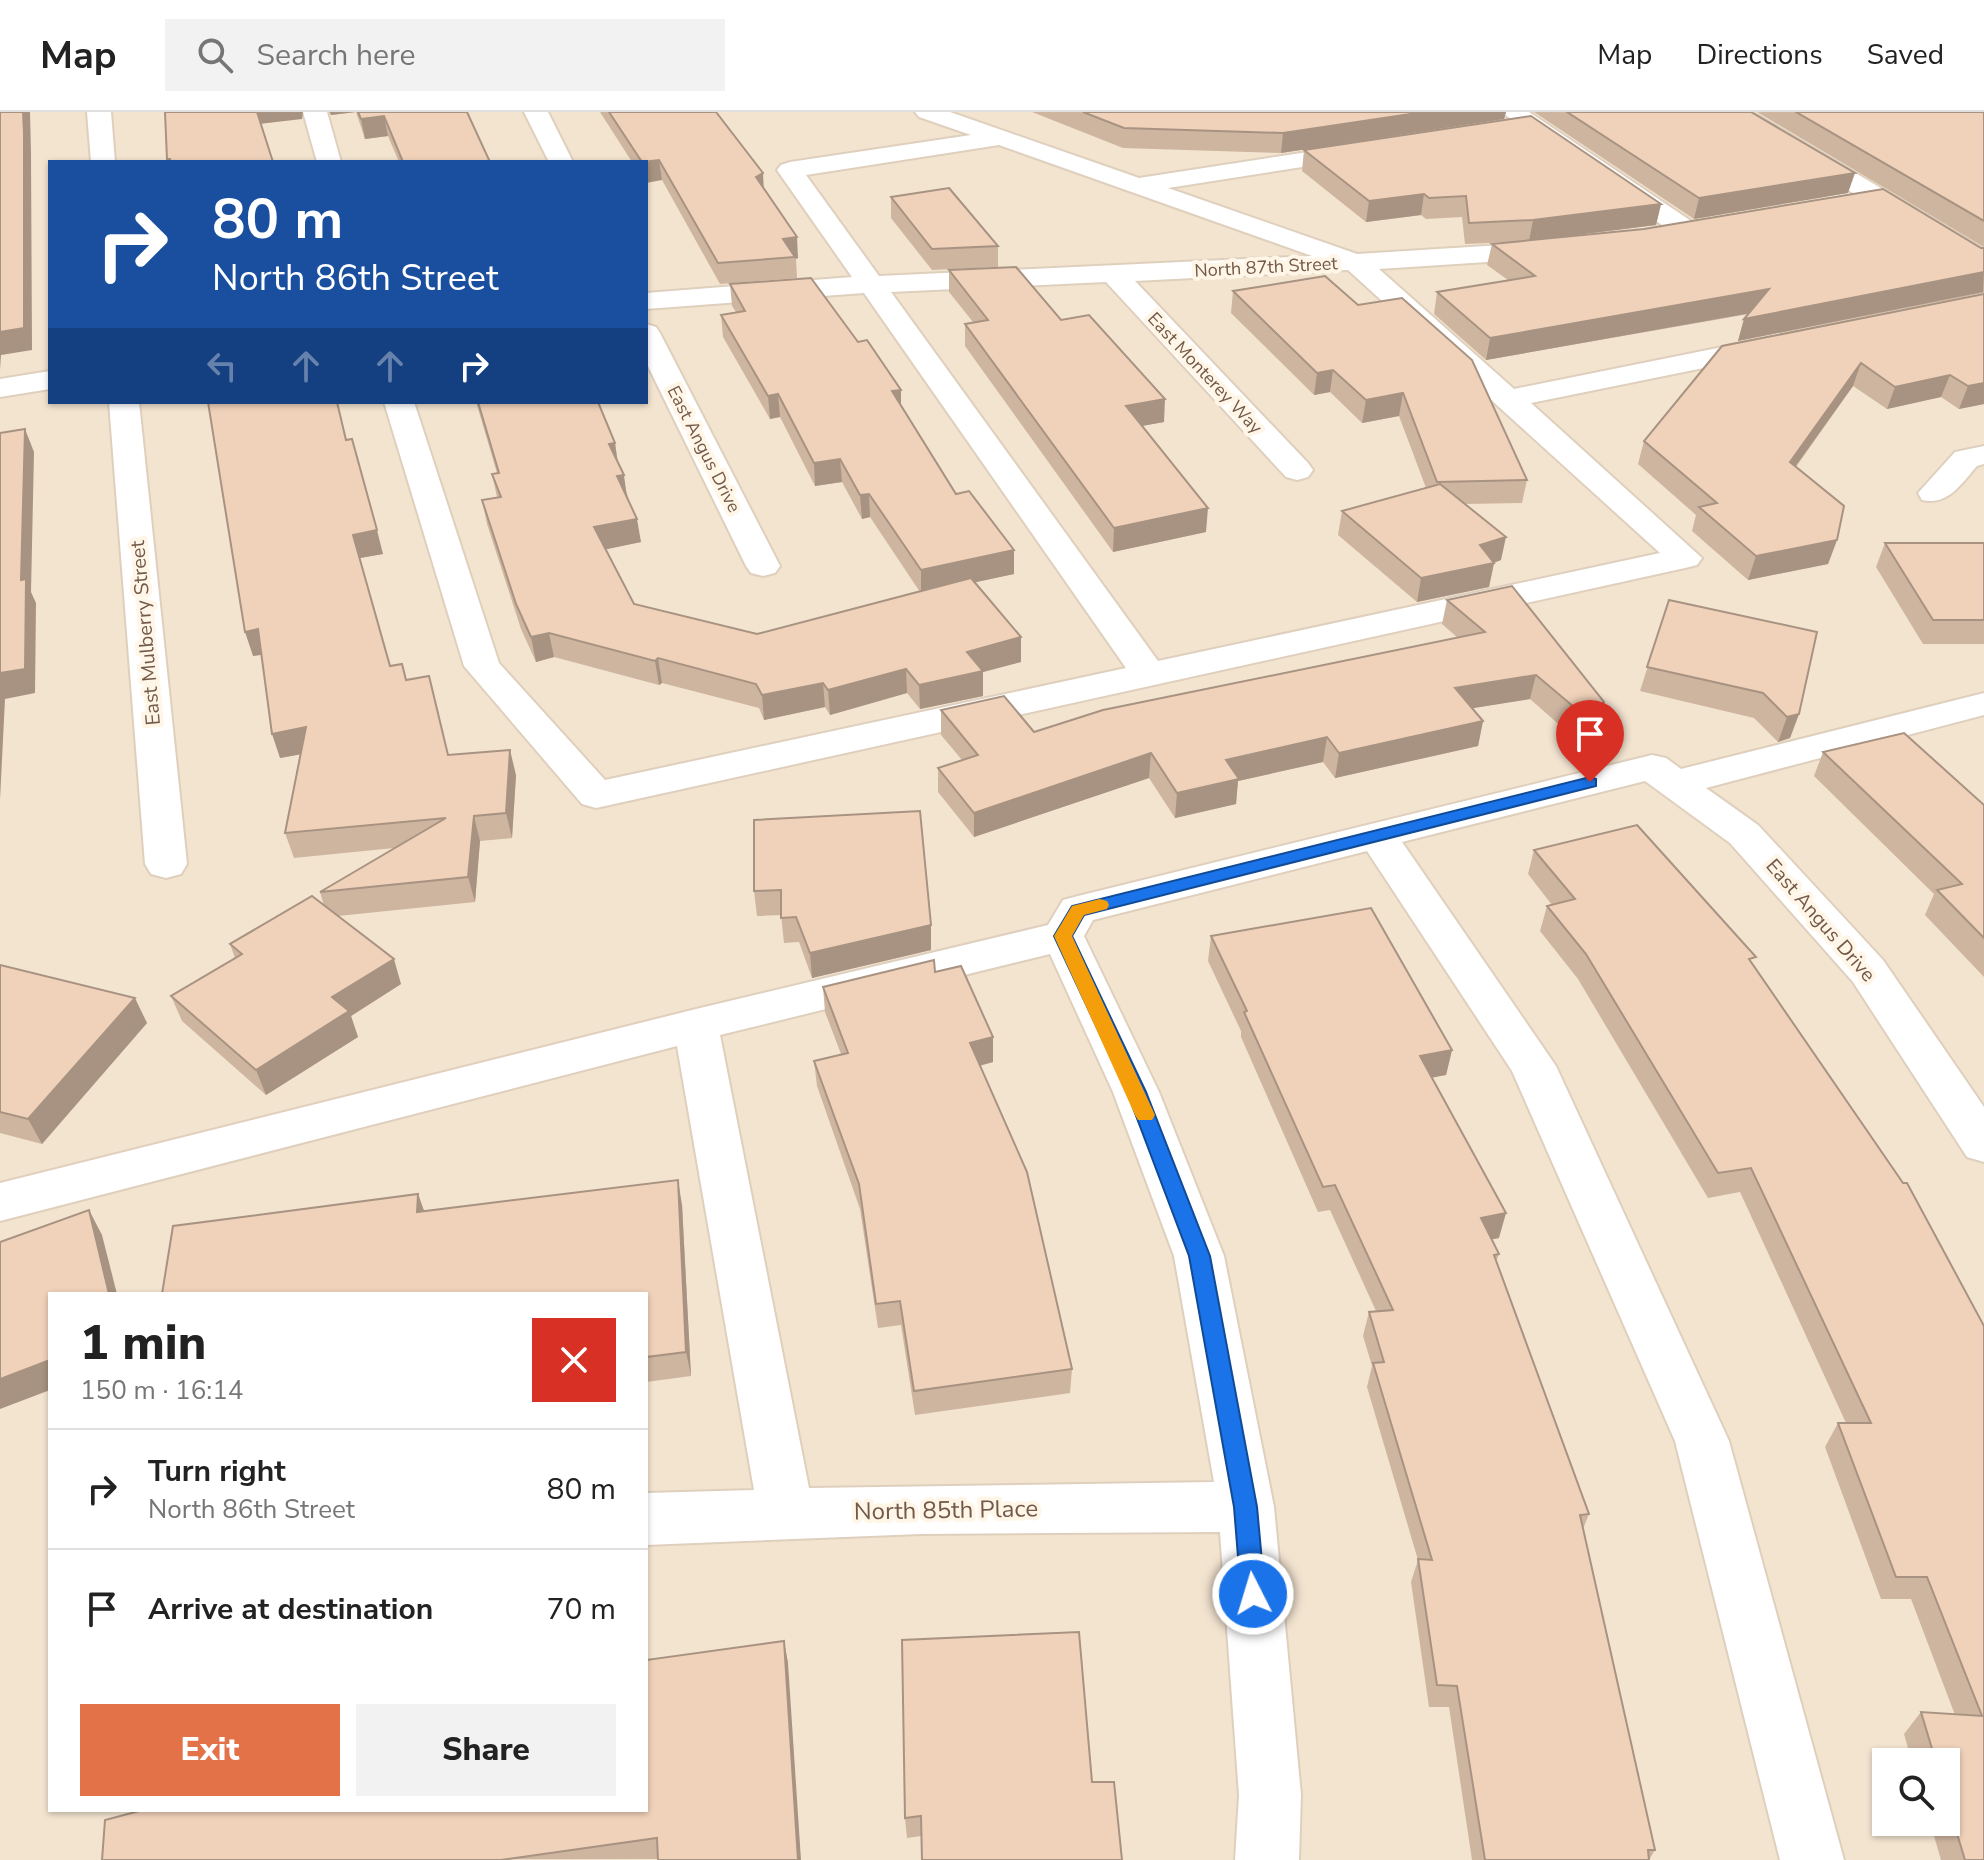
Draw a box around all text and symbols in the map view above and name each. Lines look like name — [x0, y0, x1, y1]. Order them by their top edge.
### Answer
search box — [165, 19, 725, 91]
text: Map — [40, 30, 117, 81]
icon: search — [193, 33, 237, 77]
text: Search here — [257, 35, 416, 76]
text: Map — [1597, 36, 1652, 74]
text: Directions — [1696, 36, 1823, 74]
text: Saved — [1867, 36, 1944, 74]
text: 80 m — [212, 181, 343, 258]
icon: right — [80, 192, 184, 296]
street label: North 87th Street — [1194, 251, 1339, 283]
text: North 86th Street — [212, 254, 499, 303]
street label: East Monterey Way — [1142, 307, 1268, 439]
icon: left — [200, 344, 244, 388]
icon: ahead — [284, 344, 328, 388]
icon: ahead — [368, 344, 412, 388]
icon: right — [452, 344, 496, 388]
street label: East Angus Drive — [662, 381, 746, 517]
street label: East Mulberry Street — [124, 539, 167, 726]
pin — [1556, 700, 1624, 782]
icon: arrive — [1568, 712, 1612, 756]
street label: East Angus Drive — [1760, 853, 1882, 988]
text: 1 min — [80, 1310, 206, 1376]
button: close — [532, 1318, 616, 1402]
text: 150 m · 16:14 — [80, 1373, 243, 1408]
text: Turn right — [148, 1451, 286, 1492]
icon: right — [80, 1467, 124, 1511]
text: 80 m — [547, 1469, 616, 1510]
text: North 86th Street — [148, 1492, 355, 1527]
street label: North 85th Place — [854, 1492, 1038, 1528]
position arrow — [1211, 1552, 1295, 1636]
icon: arrive — [80, 1587, 124, 1631]
text: Arrive at destination — [148, 1589, 433, 1630]
text: 70 m — [547, 1589, 616, 1630]
button: Exit — [80, 1704, 340, 1796]
button: Share — [356, 1704, 616, 1796]
map controls — [1872, 1748, 1960, 1836]
button: search — [1872, 1748, 1960, 1836]

